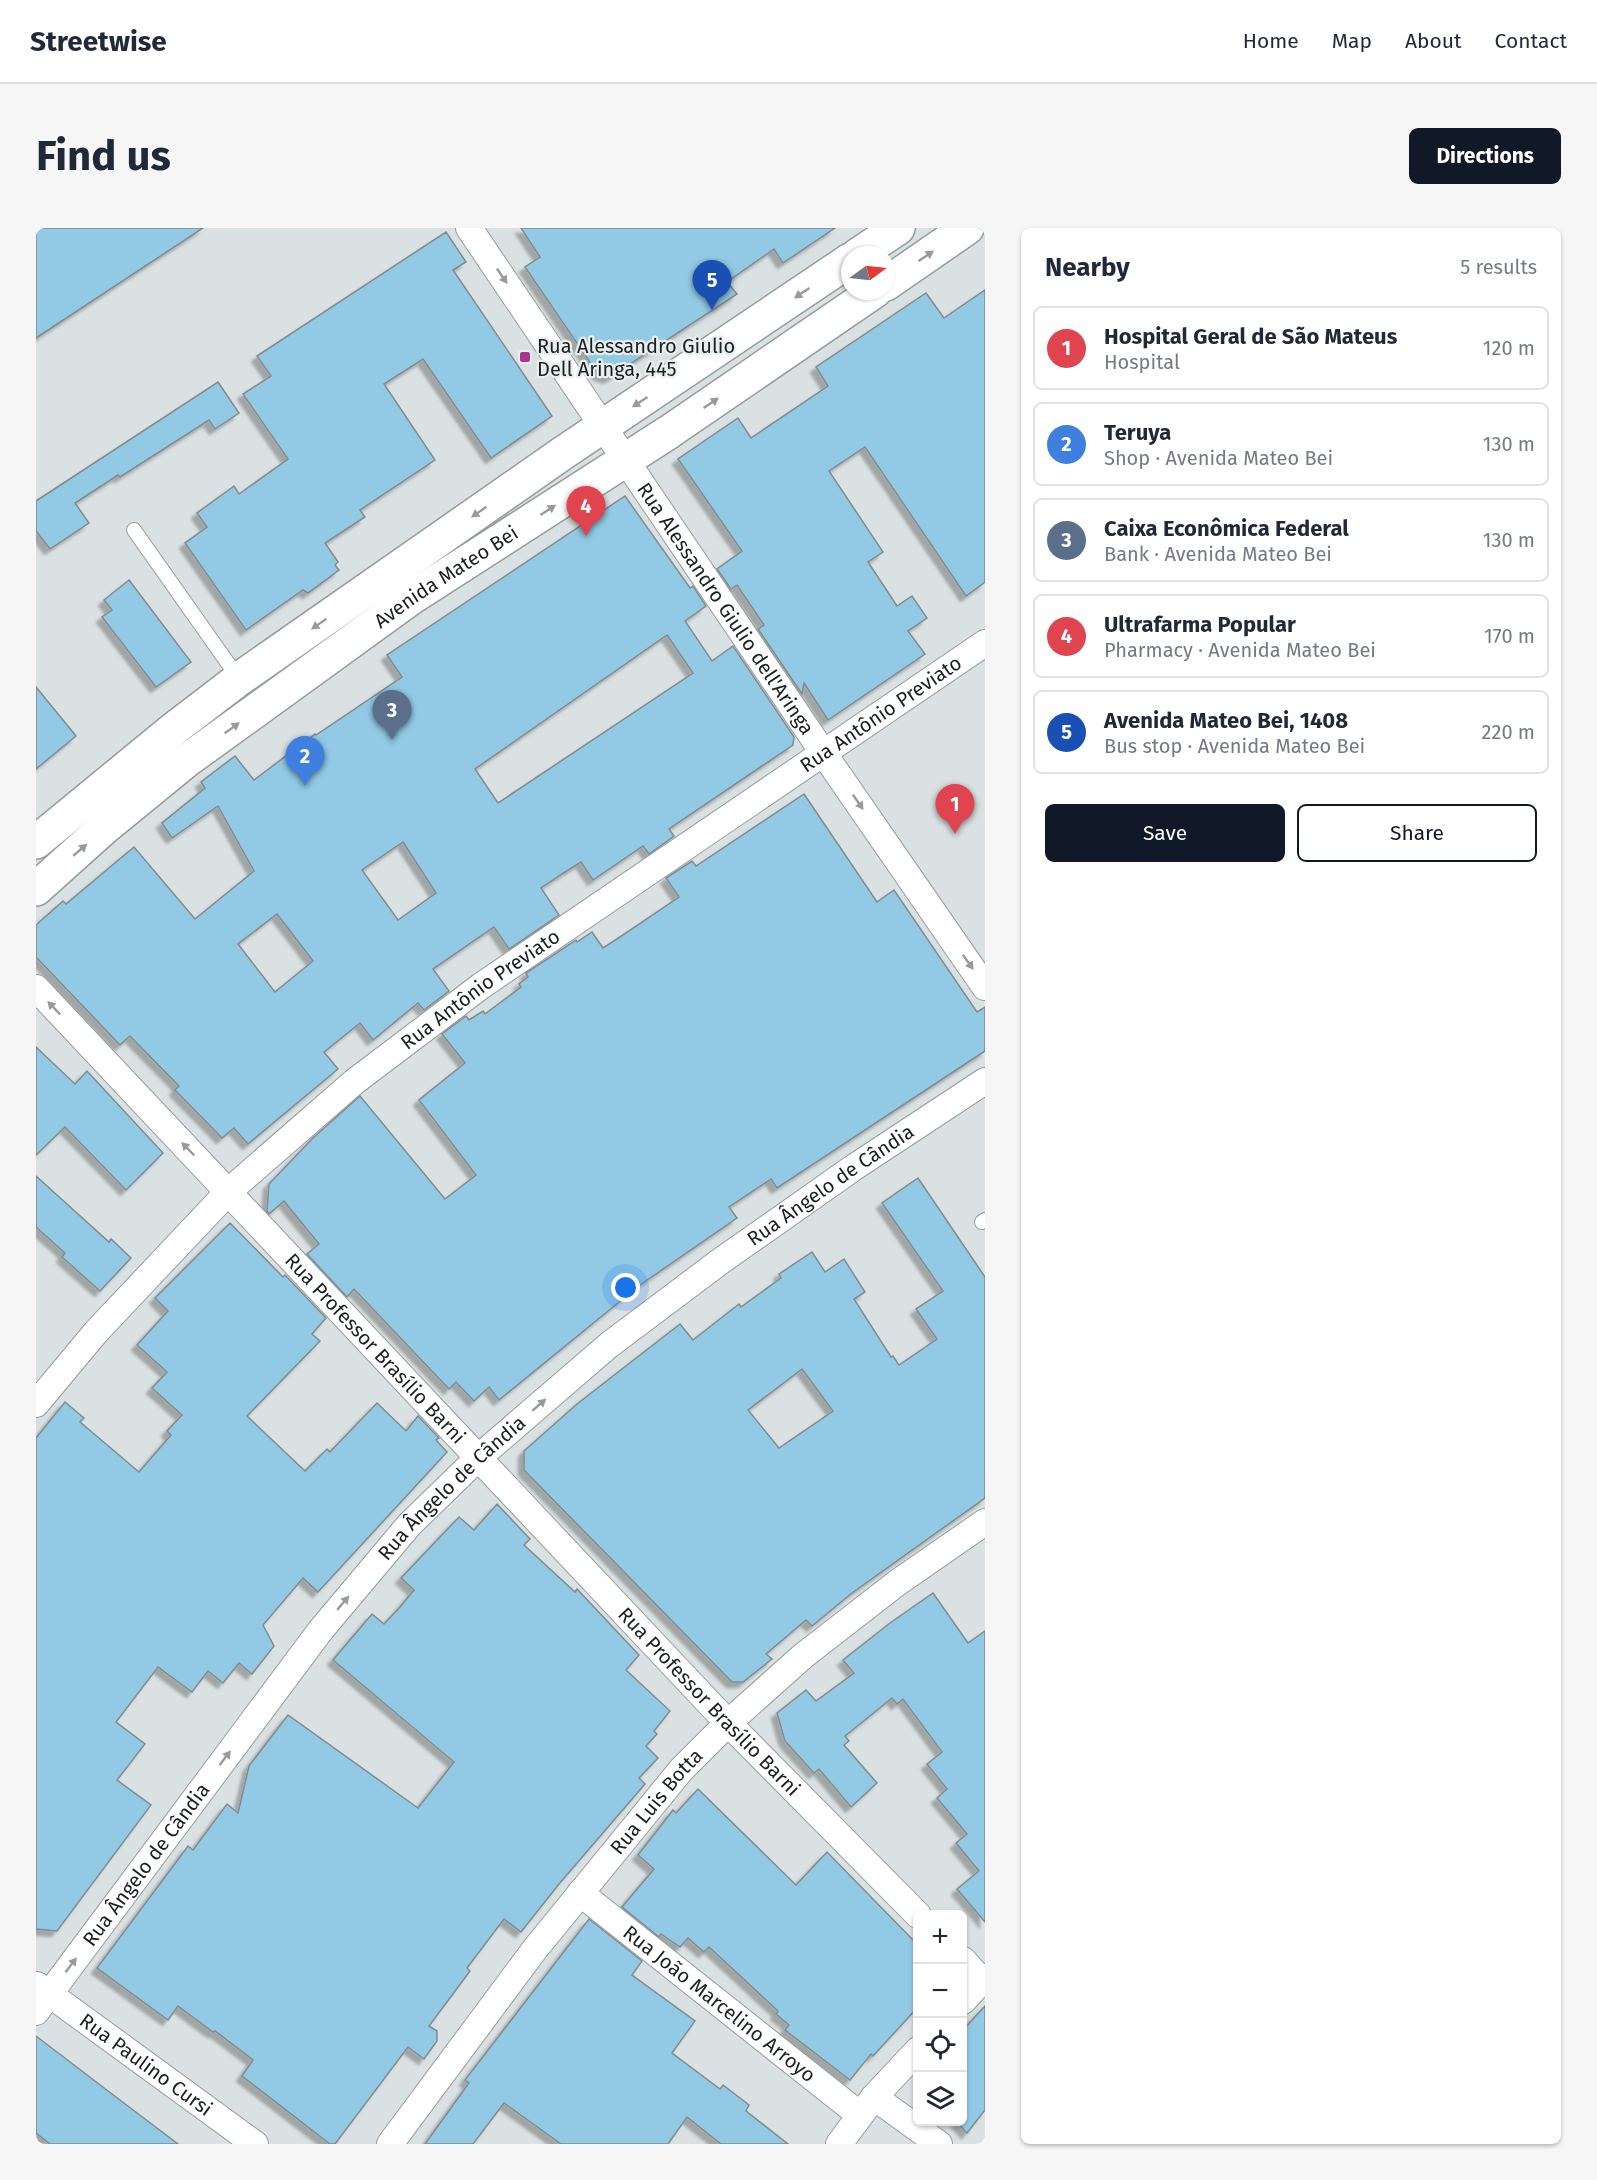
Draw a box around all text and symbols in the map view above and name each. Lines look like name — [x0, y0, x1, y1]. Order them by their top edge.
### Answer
text: Streetwise — [30, 25, 167, 58]
text: Home — [1243, 28, 1299, 54]
text: Map — [1332, 28, 1372, 54]
text: About — [1405, 28, 1462, 54]
text: Contact — [1495, 28, 1567, 54]
button: Directions — [1409, 128, 1561, 184]
text: Find us — [36, 131, 171, 181]
north arrow — [841, 246, 895, 300]
one-way arrow — [918, 250, 934, 262]
text: Nearby — [1045, 252, 1130, 283]
text: 5 results — [1460, 255, 1537, 279]
pin: 5 — [692, 260, 732, 310]
one-way arrow — [496, 268, 508, 284]
one-way arrow — [794, 287, 810, 299]
text: Hospital Geral de São Mateus — [1104, 323, 1397, 350]
place label: Rua Alessandro Giulio Dell Aringa, 445 — [537, 334, 735, 381]
text: 1 — [1062, 336, 1071, 360]
text: 120 m — [1483, 336, 1535, 360]
marker: Rua Alessandro Giulio Dell Aringa, 445 — [518, 350, 532, 364]
text: Hospital — [1104, 350, 1180, 374]
one-way arrow — [632, 396, 648, 407]
one-way arrow — [703, 398, 719, 409]
text: Teruya — [1104, 419, 1171, 446]
text: 2 — [1061, 432, 1072, 456]
text: 130 m — [1483, 432, 1535, 456]
text: Shop · Avenida Mateo Bei — [1104, 446, 1333, 470]
street label: Rua Alessandro Giulio dell'Aringa — [632, 478, 819, 739]
pin: 4 — [566, 486, 606, 536]
one-way arrow — [540, 505, 556, 516]
one-way arrow — [471, 506, 487, 518]
text: Caixa Econômica Federal — [1104, 515, 1349, 542]
street label: Avenida Mateo Bei — [369, 520, 522, 633]
text: 3 — [1061, 528, 1072, 552]
text: 130 m — [1483, 528, 1535, 552]
text: Bank · Avenida Mateo Bei — [1104, 542, 1332, 566]
text: Ultrafarma Popular — [1104, 611, 1296, 638]
one-way arrow — [311, 618, 327, 629]
text: 4 — [1061, 624, 1072, 648]
text: 170 m — [1484, 624, 1535, 648]
text: Pharmacy · Avenida Mateo Bei — [1104, 638, 1376, 662]
street label: Rua Antônio Previato — [795, 651, 966, 777]
pin: 3 — [372, 690, 412, 740]
text: Avenida Mateo Bei, 1408 — [1104, 707, 1348, 734]
text: 5 — [1061, 720, 1072, 744]
text: 220 m — [1482, 720, 1535, 744]
one-way arrow — [223, 722, 239, 734]
text: Bus stop · Avenida Mateo Bei — [1104, 734, 1365, 758]
pin: 2 — [286, 736, 324, 786]
pin: 1 — [936, 784, 974, 834]
one-way arrow — [852, 793, 864, 809]
button: Save — [1045, 804, 1285, 862]
button: Share — [1297, 804, 1537, 862]
one-way arrow — [72, 844, 87, 857]
street label: Rua Antônio Previato — [396, 924, 564, 1055]
one-way arrow — [962, 954, 974, 970]
one-way arrow — [47, 1000, 61, 1015]
street label: Rua Ângelo de Cândia — [742, 1119, 918, 1251]
one-way arrow — [182, 1142, 196, 1156]
street label: Rua Professor Brasílio Barni — [280, 1248, 471, 1449]
your location — [611, 1273, 640, 1302]
one-way arrow — [531, 1399, 546, 1412]
street label: Rua Ângelo de Cândia — [373, 1410, 530, 1565]
one-way arrow — [337, 1595, 350, 1611]
street label: Rua Professor Brasílio Barni — [613, 1602, 805, 1801]
street label: Rua Luis Botta — [605, 1744, 707, 1859]
one-way arrow — [218, 1750, 230, 1765]
street label: Rua Ângelo de Cândia — [77, 1778, 215, 1951]
map controls — [913, 1910, 967, 2126]
button: + — [913, 1910, 967, 1964]
street label: Rua João Marcelino Arroyo — [618, 1920, 820, 2087]
one-way arrow — [65, 1958, 77, 1974]
button: − — [913, 1964, 967, 2018]
street label: Rua Paulino Cursi — [75, 2008, 217, 2121]
button: locate — [913, 2018, 967, 2072]
button: layers — [913, 2072, 967, 2126]

